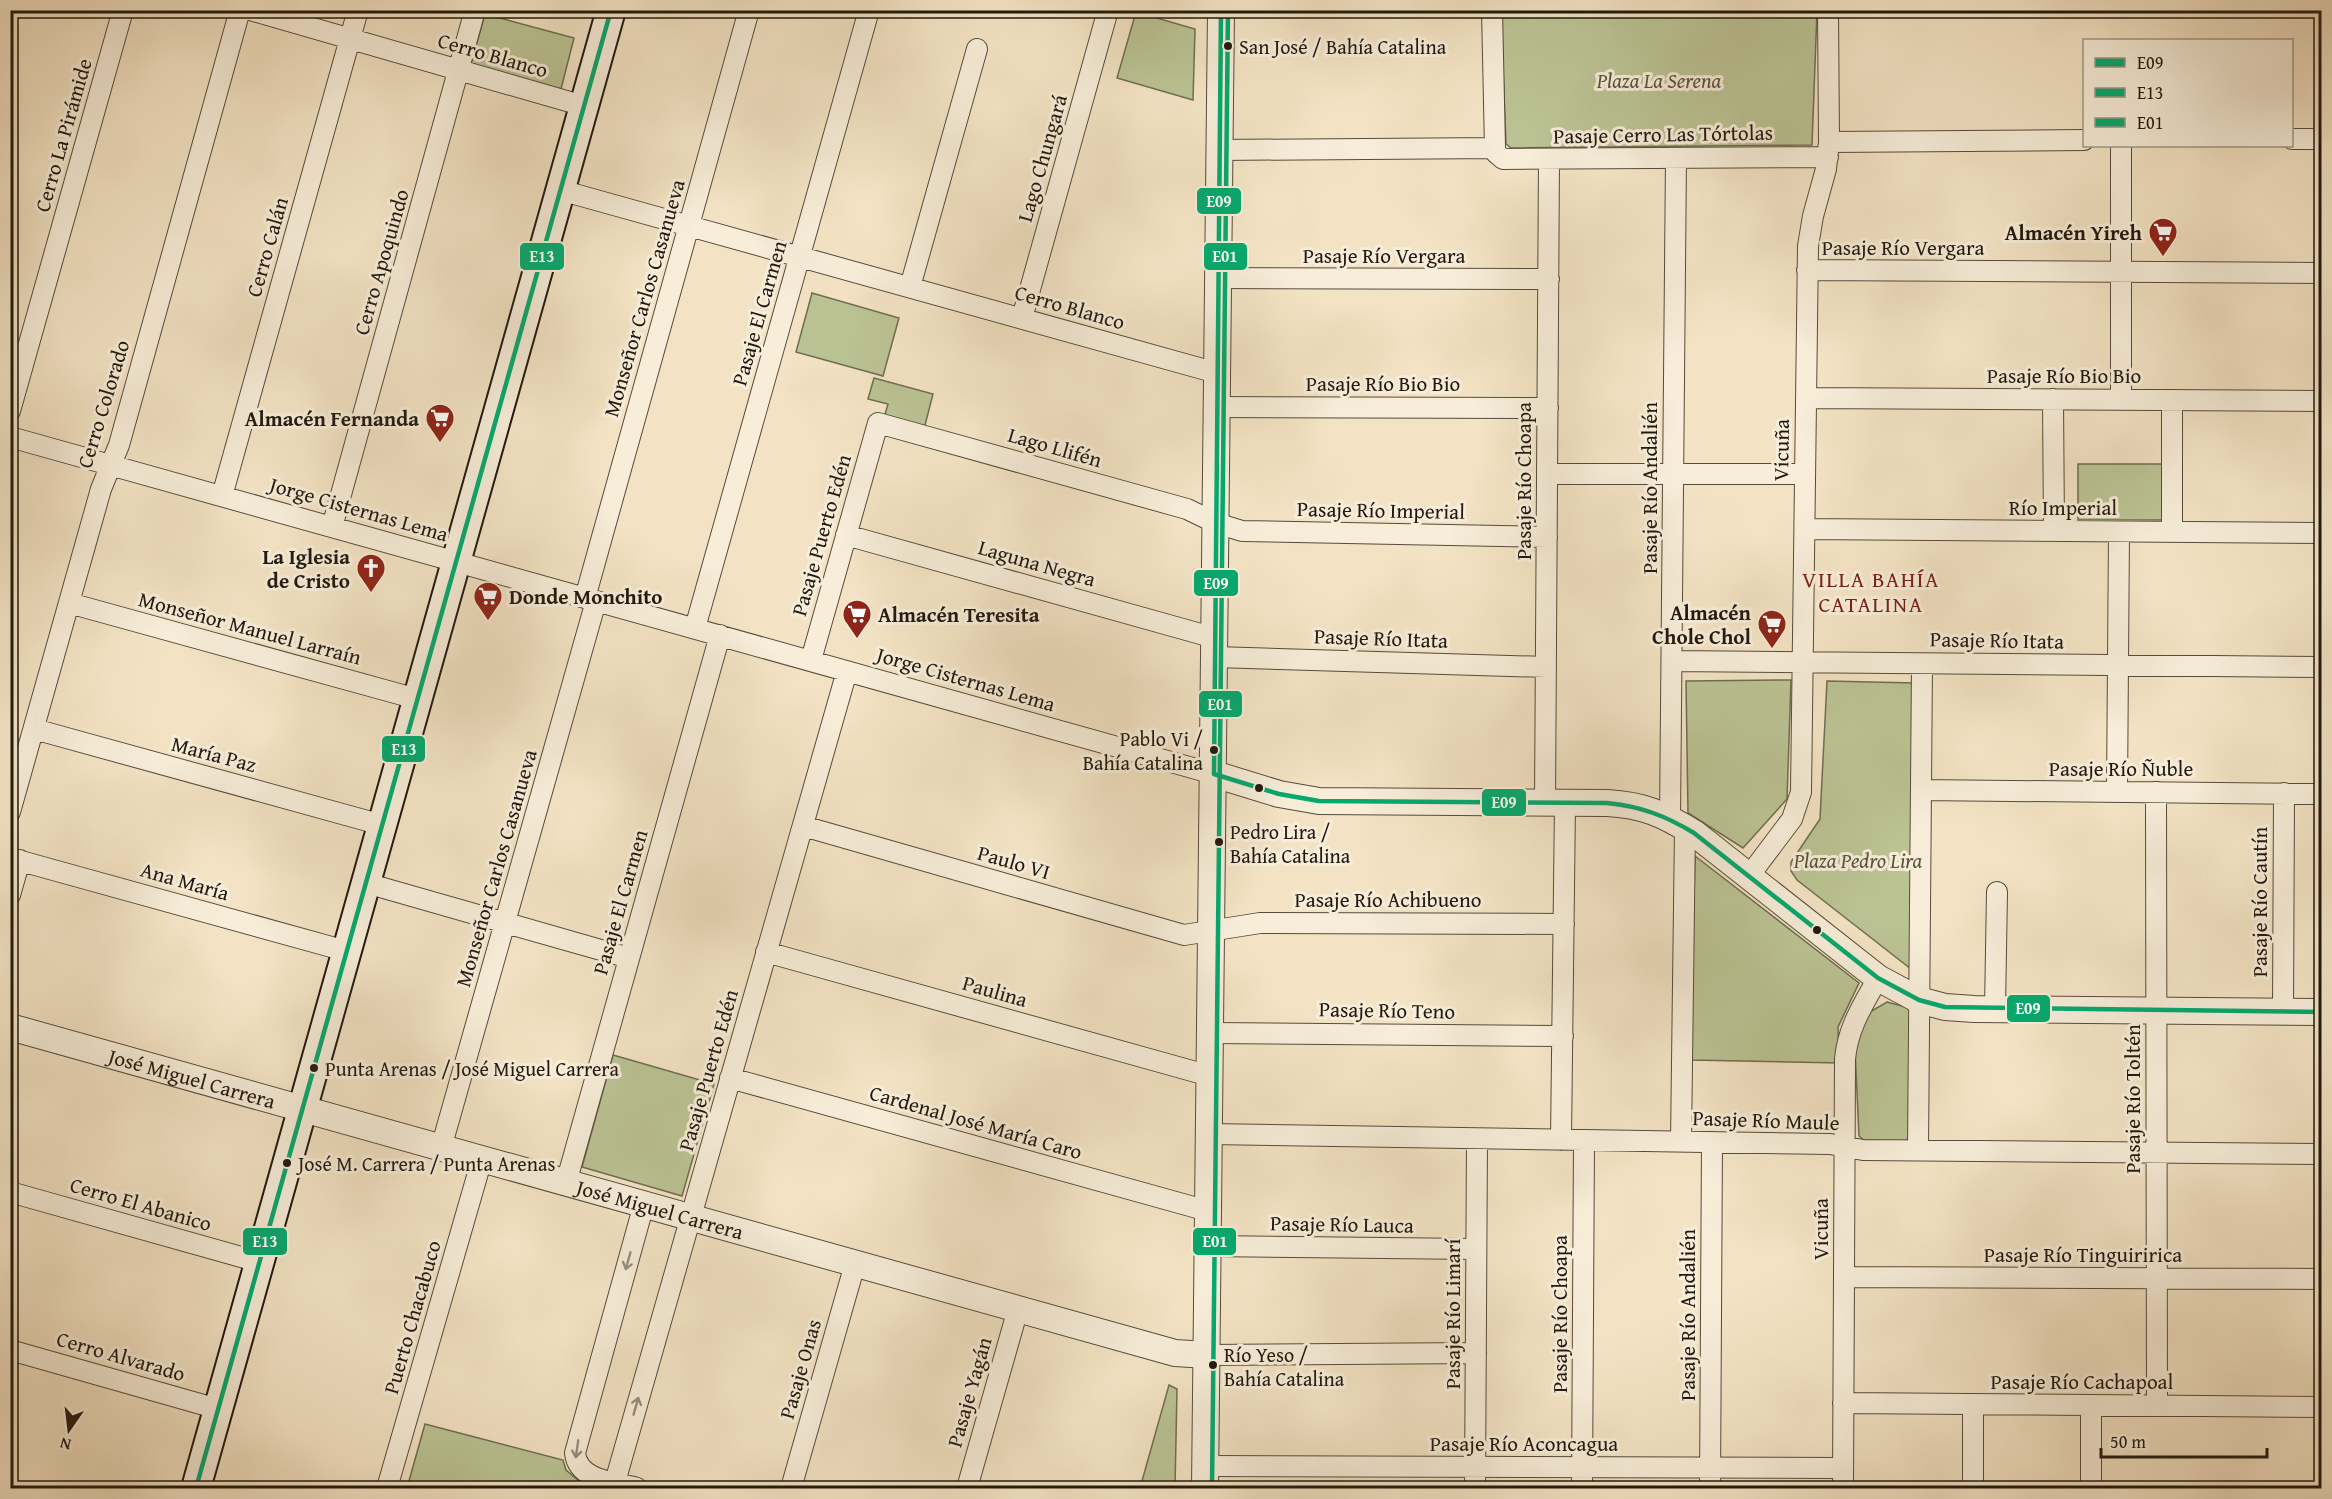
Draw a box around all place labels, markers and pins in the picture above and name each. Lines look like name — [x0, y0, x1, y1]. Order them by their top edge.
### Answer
place label: San José / Bahía Catalina — [1239, 32, 1447, 61]
marker: San José / Bahía Catalina — [1222, 40, 1234, 52]
supermarket icon: Almacén Yireh — [2147, 216, 2179, 258]
place label: Almacén Yireh — [2005, 217, 2143, 248]
supermarket icon: Almacén Fernanda — [424, 402, 456, 444]
place label: Almacén Fernanda — [245, 403, 419, 434]
place label: La Iglesia de Cristo — [262, 541, 350, 596]
church icon: La Iglesia de Cristo — [355, 552, 387, 594]
supermarket icon: Donde Monchito — [472, 580, 504, 622]
place label: Donde Monchito — [509, 581, 662, 612]
place label: Almacén Chole Chol — [1652, 597, 1752, 652]
supermarket icon: Almacén Teresita — [841, 598, 873, 640]
place label: Almacén Teresita — [878, 599, 1040, 630]
supermarket icon: Almacén Chole Chol — [1756, 608, 1788, 650]
place label: Pablo Vi / Bahía Catalina — [1083, 724, 1204, 777]
marker: Pablo Vi / Bahía Catalina — [1208, 744, 1220, 756]
unlabelled marker — [1253, 782, 1265, 794]
place label: Pedro Lira / Bahía Catalina — [1230, 817, 1351, 870]
marker: Pedro Lira / Bahía Catalina — [1213, 836, 1225, 848]
unlabelled marker — [1811, 924, 1823, 936]
place label: Punta Arenas / José Miguel Carrera — [325, 1054, 619, 1083]
marker: Punta Arenas / José Miguel Carrera — [308, 1062, 320, 1074]
place label: José M. Carrera / Punta Arenas — [295, 1149, 555, 1178]
marker: José M. Carrera / Punta Arenas — [281, 1157, 293, 1169]
place label: Río Yeso / Bahía Catalina — [1224, 1340, 1345, 1393]
marker: Río Yeso / Bahía Catalina — [1207, 1359, 1219, 1371]

